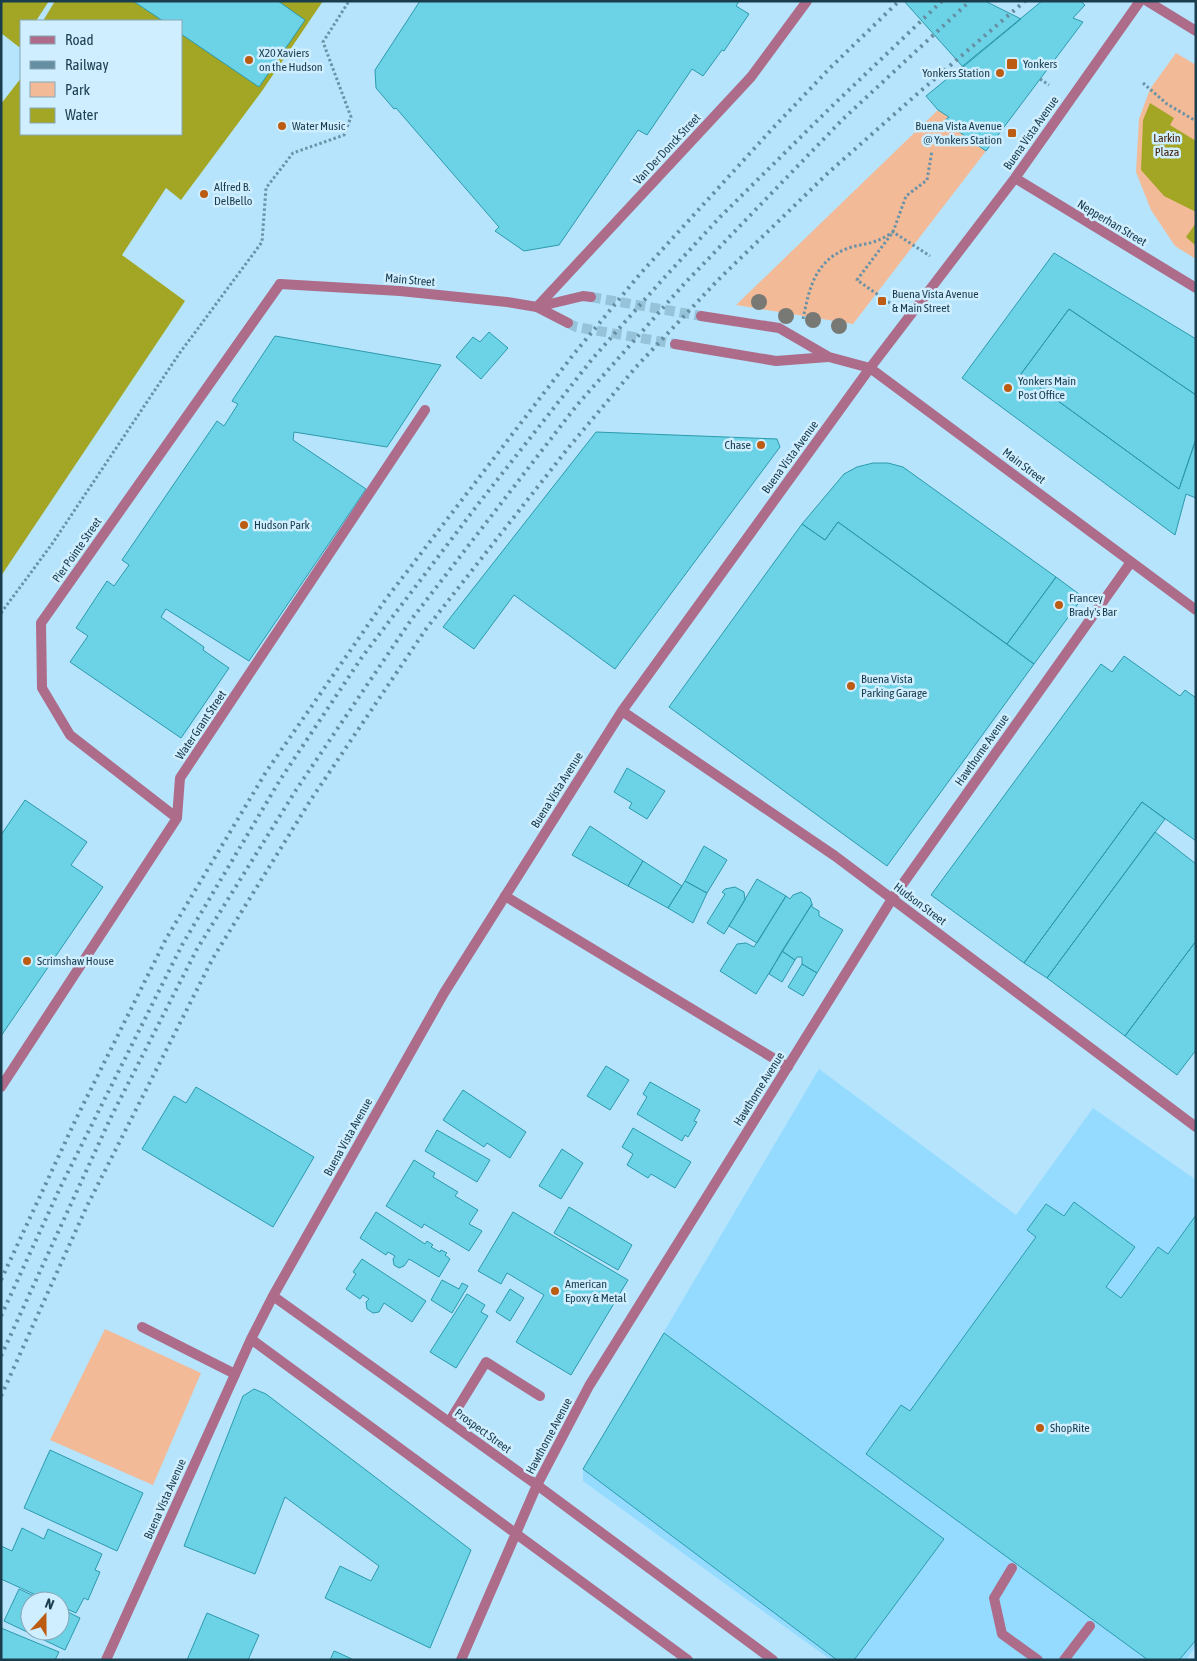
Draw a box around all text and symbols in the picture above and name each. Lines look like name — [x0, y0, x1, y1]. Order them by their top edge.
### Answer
legend — [20, 20, 182, 135]
text: Road — [65, 31, 94, 48]
place label: X20 Xaviers on the Hudson — [259, 46, 323, 74]
marker: X20 Xaviers on the Hudson — [243, 54, 255, 66]
text: Railway — [65, 56, 109, 73]
marker: Yonkers — [1005, 57, 1019, 71]
place label: Yonkers — [1023, 57, 1057, 71]
place label: Yonkers Station — [922, 66, 990, 80]
marker: Yonkers Station — [994, 67, 1006, 79]
text: Park — [65, 81, 90, 98]
street label: Buena Vista Avenue — [1000, 93, 1062, 173]
text: Water — [65, 106, 98, 123]
street label: Van Der Donck Street — [631, 110, 704, 187]
place label: Water Music — [292, 119, 346, 133]
place label: Buena Vista Avenue @ Yonkers Station — [915, 119, 1002, 147]
marker: Water Music — [276, 120, 288, 132]
marker: Buena Vista Avenue @ Yonkers Station — [1006, 127, 1018, 139]
park label: Larkin Plaza — [1153, 131, 1181, 159]
place label: Alfred B. DelBello — [214, 180, 253, 208]
marker: Alfred B. DelBello — [198, 188, 210, 200]
street label: Nepperhan Street — [1075, 197, 1150, 249]
street label: Main Street — [384, 271, 436, 289]
place label: Buena Vista Avenue & Main Street — [892, 287, 979, 315]
marker: Buena Vista Avenue & Main Street — [876, 295, 888, 307]
place label: Yonkers Main Post Office — [1018, 374, 1076, 402]
marker: Yonkers Main Post Office — [1002, 382, 1014, 394]
street label: Buena Vista Avenue — [759, 418, 821, 496]
place label: Chase — [725, 438, 751, 452]
marker: Chase — [755, 439, 767, 451]
street label: Main Street — [1000, 445, 1049, 487]
street label: Pier Pointe Street — [50, 515, 105, 585]
place label: Hudson Park — [254, 518, 311, 532]
marker: Hudson Park — [238, 519, 250, 531]
place label: Francey Brady's Bar — [1069, 591, 1117, 619]
marker: Francey Brady's Bar — [1053, 599, 1065, 611]
place label: Buena Vista Parking Garage — [861, 672, 927, 700]
marker: Buena Vista Parking Garage — [845, 680, 857, 692]
street label: Water Grant Street — [173, 687, 230, 762]
street label: Hawthorne Avenue — [952, 711, 1012, 789]
street label: Buena Vista Avenue — [528, 750, 586, 830]
street label: Hudson Street — [891, 880, 949, 929]
place label: Scrimshaw House — [37, 954, 114, 968]
marker: Scrimshaw House — [21, 955, 33, 967]
street label: Hawthorne Avenue — [731, 1050, 787, 1128]
street label: Buena Vista Avenue — [321, 1096, 375, 1178]
place label: American Epoxy & Metal — [565, 1277, 627, 1305]
marker: American Epoxy & Metal — [549, 1285, 561, 1297]
street label: Hawthorne Avenue — [523, 1395, 575, 1477]
street label: Prospect Street — [452, 1406, 514, 1456]
place label: ShopRite — [1050, 1421, 1090, 1435]
marker: ShopRite — [1034, 1422, 1046, 1434]
street label: Buena Vista Avenue — [141, 1457, 189, 1541]
north arrow — [20, 1591, 70, 1641]
text: N — [43, 1595, 56, 1613]

